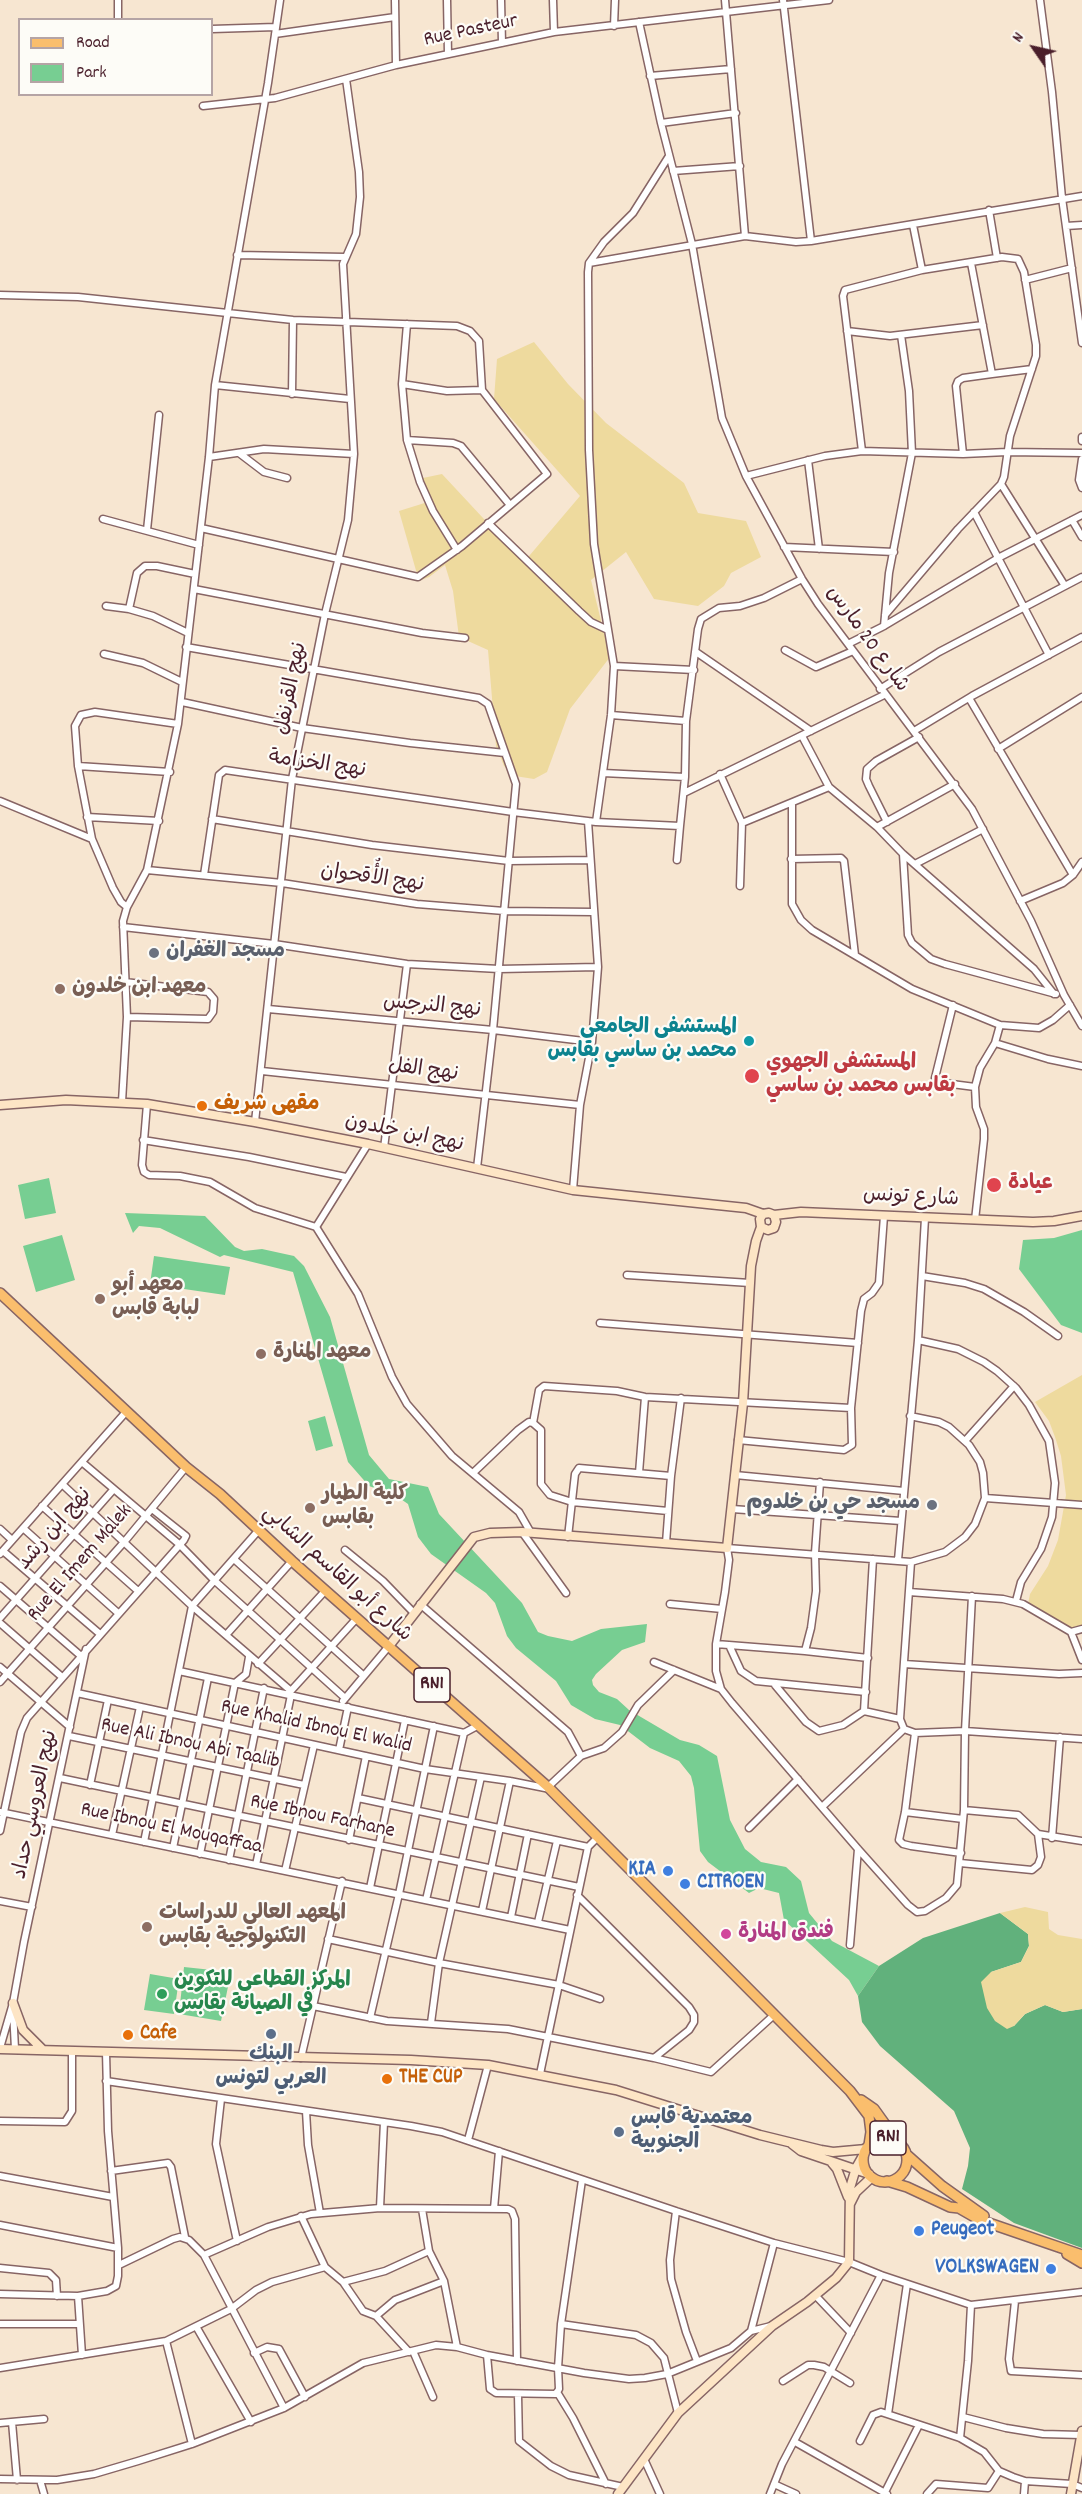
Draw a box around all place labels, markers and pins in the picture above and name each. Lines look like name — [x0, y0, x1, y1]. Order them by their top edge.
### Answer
place label: مسجد الغفران — [166, 940, 285, 966]
marker: مسجد الغفران — [147, 946, 161, 960]
place label: معهد ابن خلدون — [72, 976, 207, 1002]
marker: معهد ابن خلدون — [53, 982, 67, 996]
place label: المستشفى الجامعي محمد بن ساسي بقابس — [547, 1016, 737, 1066]
marker: المستشفى الجامعي محمد بن ساسي بقابس — [742, 1034, 756, 1048]
place label: المستشفى الجهوي بقابس محمد بن ساسي — [766, 1051, 956, 1101]
marker: المستشفى الجهوي بقابس محمد بن ساسي — [743, 1067, 761, 1085]
place label: مقهى شريف — [214, 1093, 319, 1119]
marker: مقهى شريف — [195, 1099, 209, 1113]
place label: عيادة — [1008, 1172, 1053, 1198]
marker: عيادة — [985, 1176, 1003, 1194]
place label: معهد أبو لبابة قابس — [112, 1274, 199, 1324]
marker: معهد أبو لبابة قابس — [93, 1292, 107, 1306]
place label: معهد المنارة — [273, 1341, 371, 1367]
marker: معهد المنارة — [254, 1347, 268, 1361]
place label: كلية الطيار بقابس — [322, 1483, 408, 1533]
place label: مسجد حي بن خلدوم — [746, 1492, 920, 1518]
marker: مسجد حي بن خلدوم — [925, 1498, 939, 1512]
marker: كلية الطيار بقابس — [303, 1501, 317, 1515]
place label: KIA — [628, 1858, 656, 1884]
marker: KIA — [661, 1864, 675, 1878]
place label: CITROEN — [697, 1871, 764, 1897]
marker: CITROEN — [678, 1877, 692, 1891]
place label: المعهد العالي للدراسات التكنولوجية بقابس — [159, 1902, 346, 1952]
marker: المعهد العالي للدراسات التكنولوجية بقابس — [140, 1920, 154, 1934]
place label: فندق المنارة — [738, 1921, 834, 1947]
marker: فندق المنارة — [719, 1927, 733, 1941]
place label: المركز القطاعى للتكوين في الصيانة بقابس — [174, 1969, 351, 2019]
marker: المركز القطاعى للتكوين في الصيانة بقابس — [155, 1987, 169, 2001]
place label: Cafe — [140, 2022, 177, 2048]
marker: البنك العربي لتونس — [264, 2027, 278, 2041]
marker: Cafe — [121, 2028, 135, 2042]
place label: البنك العربي لتونس — [216, 2043, 326, 2093]
place label: THE CUP — [399, 2066, 463, 2092]
marker: THE CUP — [380, 2072, 394, 2086]
place label: معتمدية قابس الجنوبية — [631, 2107, 752, 2157]
marker: معتمدية قابس الجنوبية — [612, 2125, 626, 2139]
place label: Peugeot — [931, 2218, 994, 2244]
marker: Peugeot — [912, 2224, 926, 2238]
place label: VOLKSWAGEN — [935, 2256, 1039, 2282]
marker: VOLKSWAGEN — [1044, 2262, 1058, 2276]

